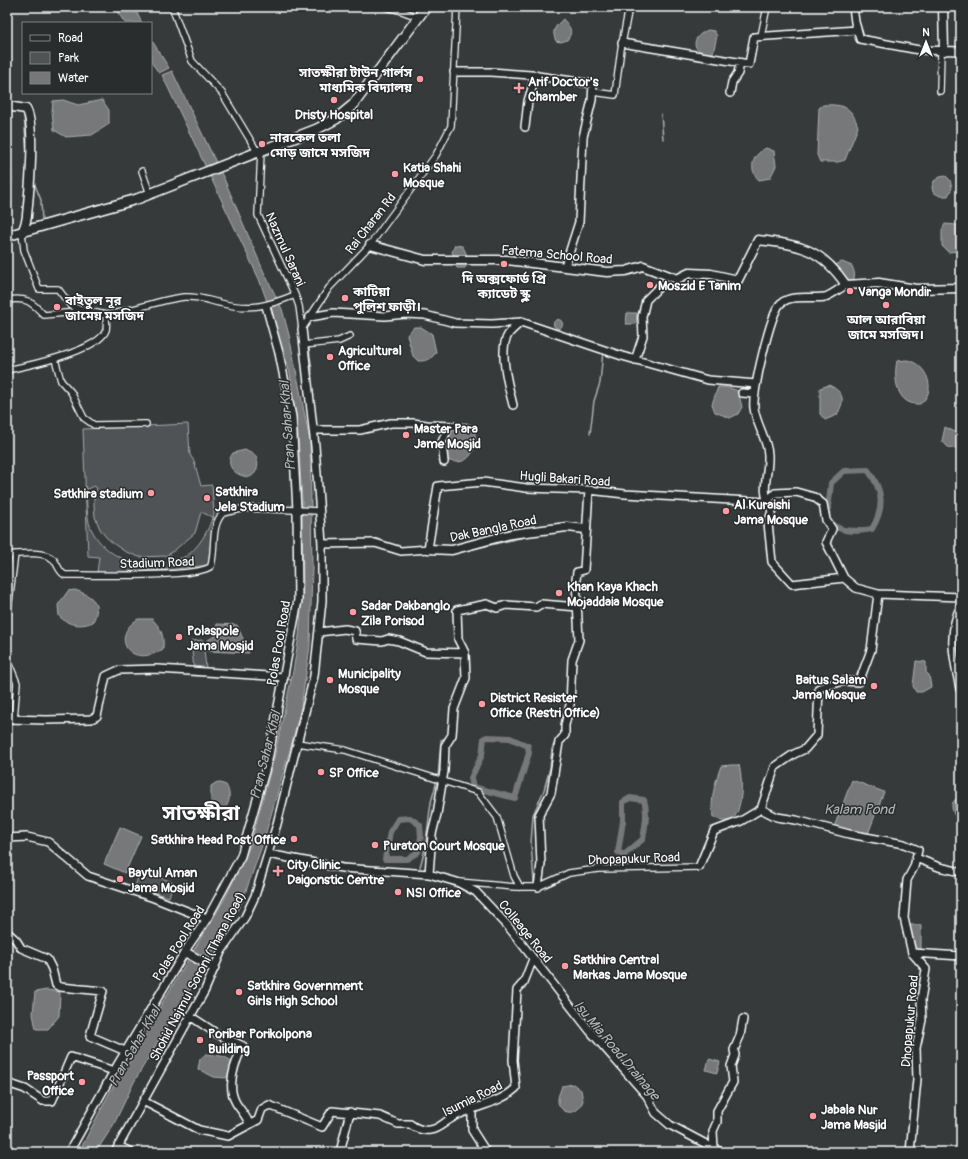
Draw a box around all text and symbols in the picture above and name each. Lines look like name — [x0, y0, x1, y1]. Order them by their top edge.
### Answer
legend — [22, 22, 152, 94]
north arrow — [906, 22, 946, 62]
text: N — [922, 26, 930, 39]
text: Road — [58, 31, 83, 46]
text: Park — [58, 51, 79, 66]
place label: সাতক্ষীরা টাউন গার্লস মাধ্যমিক বিদ্যালয় — [298, 65, 413, 96]
text: Water — [58, 71, 89, 86]
marker: সাতক্ষীরা টাউন গার্লস মাধ্যমিক বিদ্যালয় — [415, 74, 425, 84]
place label: Arif Doctor's Chamber — [528, 74, 599, 105]
marker: Arif Doctor's Chamber — [513, 82, 525, 94]
marker: Dristy Hospital — [329, 95, 339, 105]
place label: Dristy Hospital — [295, 107, 373, 123]
place label: নারকেল তলা মোড় জামে মসজিদ — [269, 130, 371, 161]
marker: নারকেল তলা মোড় জামে মসজিদ — [257, 139, 267, 149]
place label: Katia Shahi Mosque — [403, 160, 462, 191]
marker: Katia Shahi Mosque — [390, 169, 400, 179]
street label: Rai Charan Rd — [342, 190, 400, 257]
street label: Nazmul Sarani — [262, 210, 309, 289]
street label: Fatema School Road — [501, 242, 613, 268]
marker: দি অক্সফোর্ড প্রি ক্যাডেট স্কুল — [499, 259, 509, 269]
place label: দি অক্সফোর্ড প্রি ক্যাডেট স্কুল — [461, 271, 547, 303]
place label: Moszid E Tanim — [658, 278, 741, 294]
marker: Moszid E Tanim — [645, 280, 655, 290]
place label: কাটিয়া পুলিশ ফাড়ী। — [352, 284, 421, 315]
place label: Vanga Mondir — [858, 284, 931, 300]
marker: Vanga Mondir — [845, 286, 855, 296]
place label: বাইতুল নূর জামেয় মসজিদ — [64, 293, 144, 324]
marker: কাটিয়া পুলিশ ফাড়ী। — [340, 293, 350, 303]
marker: আল আরাবিয়া জামে মসজিদ। — [881, 300, 891, 310]
marker: বাইতুল নূর জামেয় মসজিদ — [52, 302, 62, 312]
place label: আল আরাবিয়া জামে মসজিদ। — [846, 312, 926, 343]
place label: Agricultural Office — [338, 343, 402, 374]
marker: Agricultural Office — [325, 352, 335, 362]
water label: Pran Sahar Khal — [276, 379, 299, 472]
place label: Master Para Jame Mosjid — [414, 421, 481, 452]
marker: Master Para Jame Mosjid — [401, 430, 411, 440]
street label: Hugli Bakari Road — [519, 468, 611, 490]
place label: Satkhira Jela Stadium — [215, 484, 285, 515]
place label: Satkhira stadium — [54, 486, 143, 502]
marker: Satkhira stadium — [146, 488, 156, 498]
marker: Satkhira Jela Stadium — [202, 493, 212, 503]
place label: Al Kuraishi Jama Mosque — [734, 497, 808, 528]
marker: Al Kuraishi Jama Mosque — [721, 506, 731, 516]
street label: Dak Bangla Road — [448, 512, 538, 546]
street label: Stadium Road — [119, 554, 195, 572]
place label: Khan Kaya Khach Mojaddaia Mosque — [567, 579, 664, 610]
marker: Khan Kaya Khach Mojaddaia Mosque — [554, 588, 564, 598]
place label: Sadar Dakbanglo Zila Porisod — [361, 598, 450, 629]
street label: Polas Pool Road — [264, 599, 294, 687]
marker: Sadar Dakbanglo Zila Porisod — [348, 607, 358, 617]
place label: Polaspole Jama Mosjid — [187, 623, 254, 654]
marker: Polaspole Jama Mosjid — [174, 632, 184, 642]
place label: Municipality Mosque — [338, 666, 401, 697]
place label: Baitus Salam Jama Mosque — [792, 672, 867, 703]
marker: Municipality Mosque — [325, 675, 335, 685]
marker: Baitus Salam Jama Mosque — [869, 681, 879, 691]
place label: District Resister Office (Restri Office) — [490, 690, 600, 721]
marker: District Resister Office (Restri Office) — [477, 699, 487, 709]
water label: Pran Sahar Khal — [246, 708, 285, 801]
place label: SP Office — [329, 765, 379, 781]
marker: SP Office — [316, 767, 326, 777]
district label: সাতক্ষীরা — [161, 800, 241, 827]
water label: Kalam Pond — [824, 801, 896, 818]
place label: Satkhira Head Post Office — [151, 832, 287, 848]
marker: Satkhira Head Post Office — [289, 834, 299, 844]
place label: Puraton Court Mosque — [383, 838, 505, 854]
marker: Puraton Court Mosque — [370, 840, 380, 850]
street label: Dhopapukur Road — [588, 849, 681, 869]
place label: City Clinic Daigonstic Centre — [287, 857, 385, 888]
place label: Baytul Aman Jama Mosjid — [128, 865, 198, 896]
marker: City Clinic Daigonstic Centre — [272, 865, 284, 877]
marker: Baytul Aman Jama Mosjid — [115, 874, 125, 884]
place label: NSI Office — [406, 885, 462, 901]
marker: NSI Office — [393, 887, 403, 897]
street label: Shohid Najmul Soroni (Thana Road) — [146, 889, 249, 1064]
street label: Colleage Road — [495, 897, 555, 966]
street label: Polas Pool Road — [149, 903, 208, 984]
place label: Satkhira Central Markas Jama Mosque — [573, 952, 688, 983]
marker: Satkhira Central Markas Jama Mosque — [560, 961, 570, 971]
street label: Dhopapukur Road — [898, 974, 922, 1068]
place label: Satkhira Government Girls High School — [247, 978, 364, 1009]
marker: Satkhira Government Girls High School — [234, 987, 244, 997]
water label: Isu Mia Road Drainage — [570, 997, 665, 1105]
water label: Pran Sahar Khal — [105, 1002, 165, 1090]
place label: Poribar Porikolpona Building — [208, 1026, 312, 1057]
marker: Poribar Porikolpona Building — [195, 1035, 205, 1045]
place label: Passport Office — [27, 1068, 75, 1099]
marker: Passport Office — [77, 1077, 87, 1087]
street label: Isumia Road — [440, 1077, 505, 1120]
place label: Jabala Nur Jama Masjid — [821, 1102, 887, 1133]
marker: Jabala Nur Jama Masjid — [808, 1111, 818, 1121]

